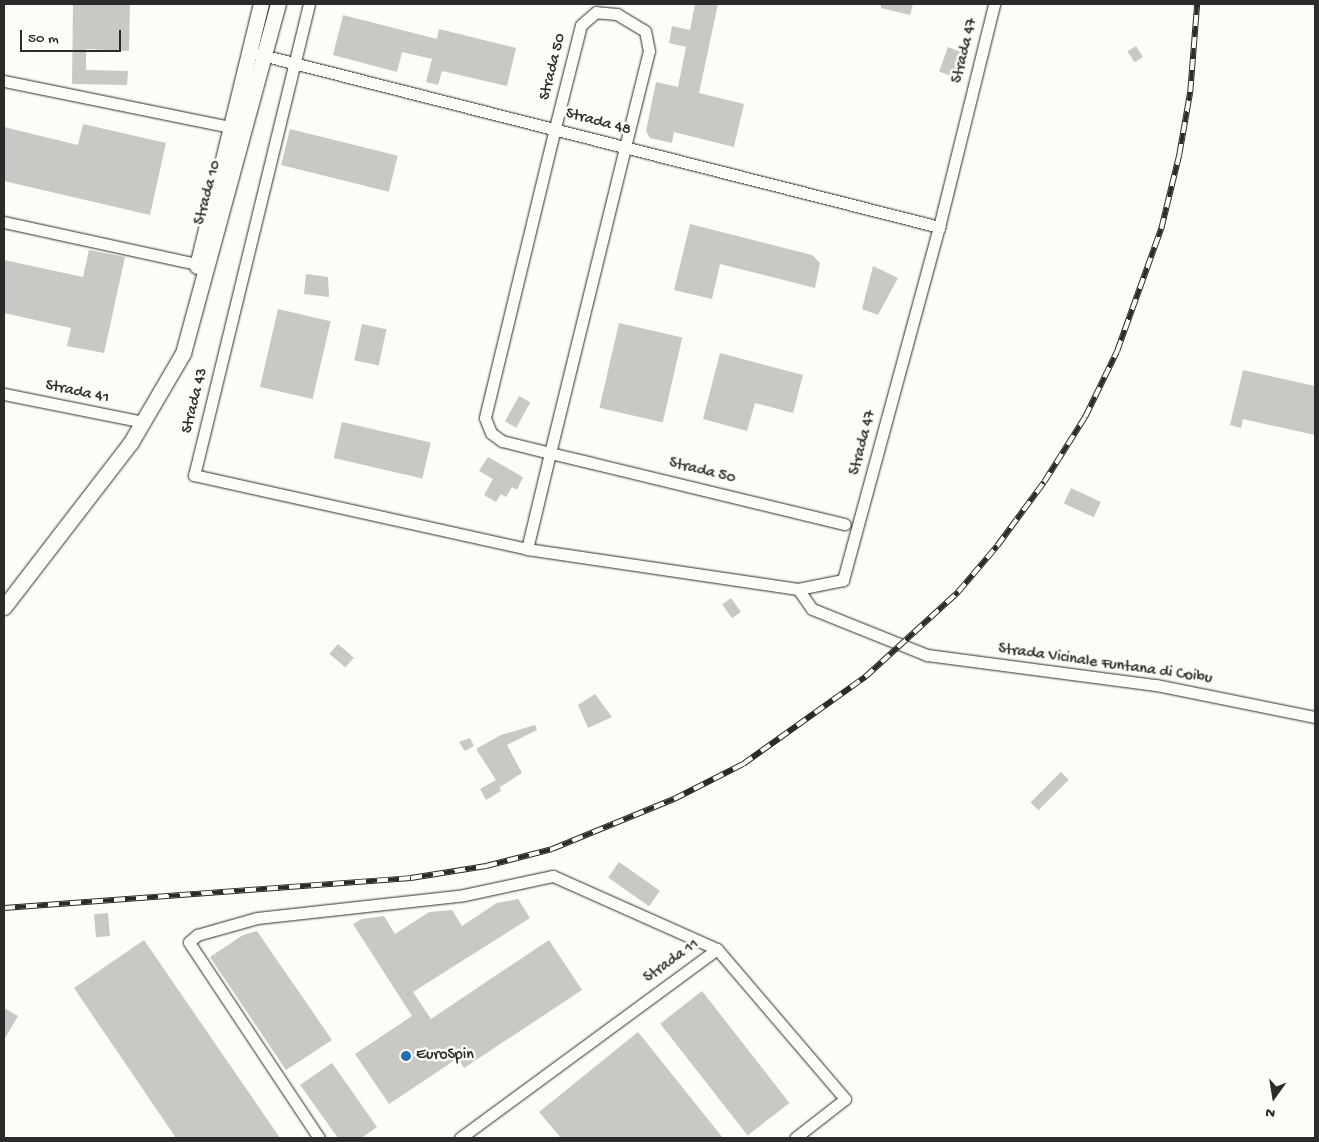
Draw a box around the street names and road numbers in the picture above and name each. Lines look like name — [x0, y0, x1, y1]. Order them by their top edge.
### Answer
street label: Strada 47 — [949, 16, 983, 86]
street label: Strada 50 — [536, 32, 572, 102]
street label: Strada 48 — [563, 105, 633, 141]
street label: Strada 10 — [191, 159, 227, 227]
street label: Strada 43 — [179, 366, 213, 436]
street label: Strada 41 — [43, 377, 111, 409]
street label: Strada 47 — [846, 408, 882, 478]
street label: Strada 50 — [667, 454, 737, 490]
street label: Strada Vicinale Funtana di Coibu — [997, 640, 1213, 690]
street label: Strada 11 — [641, 936, 703, 988]

